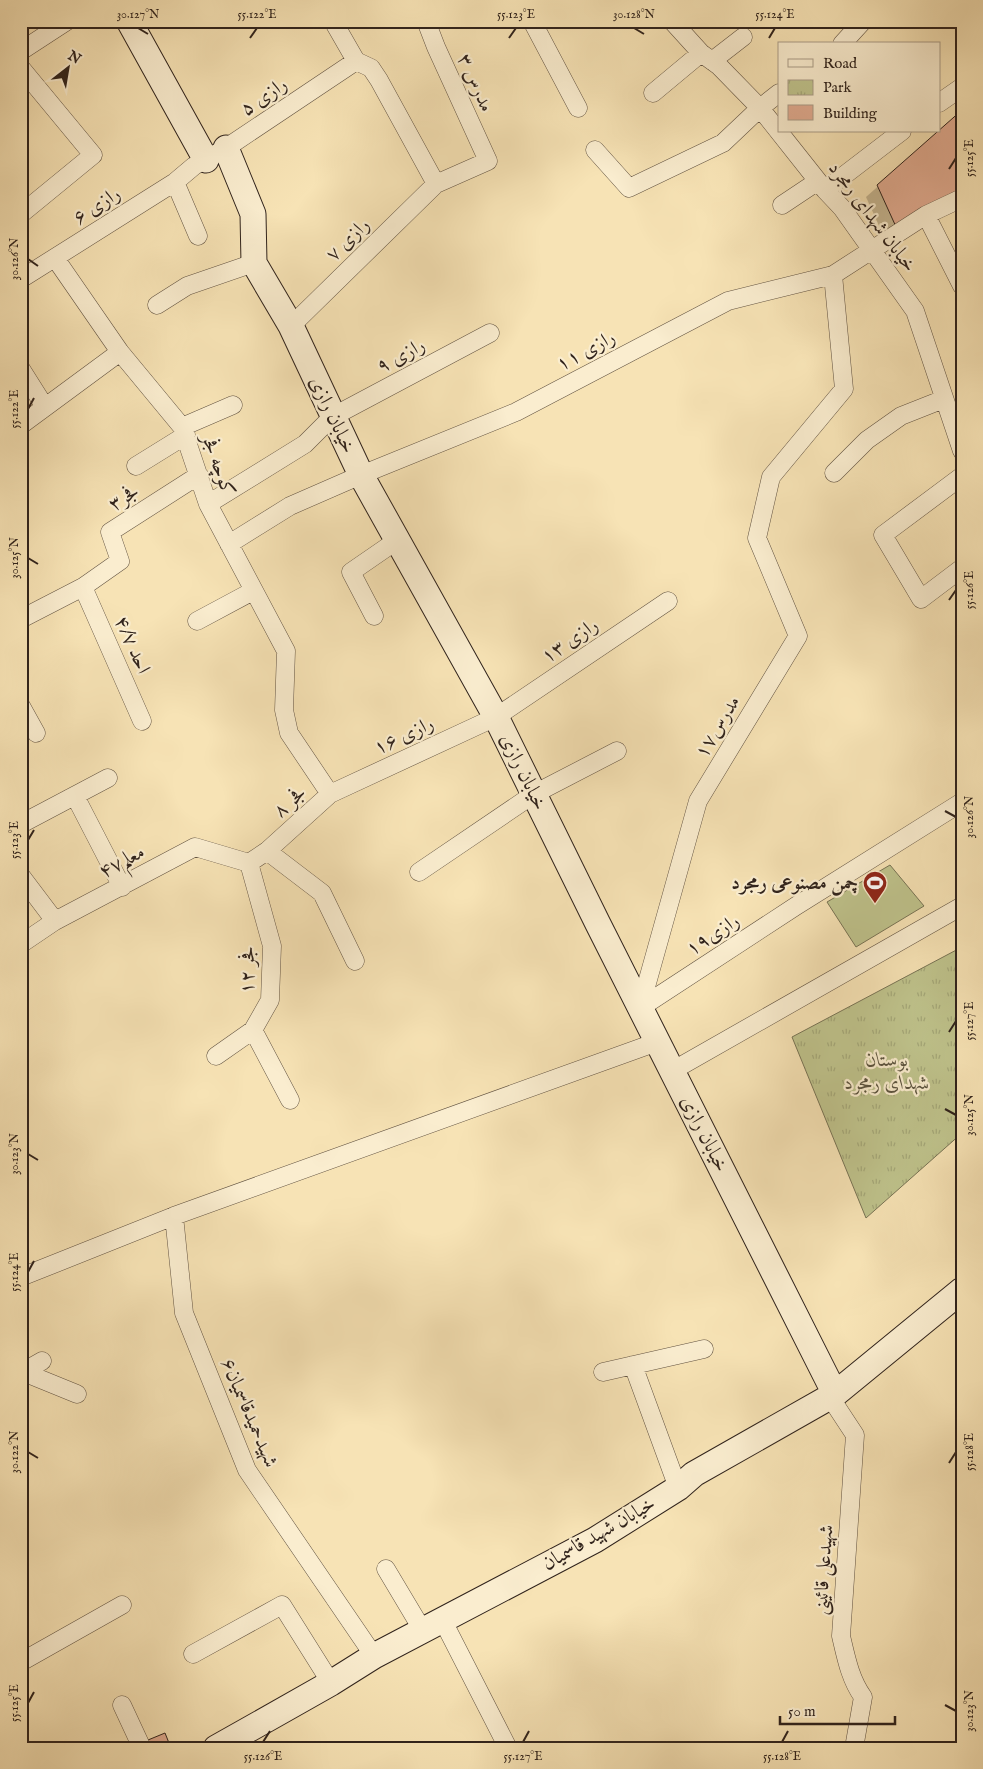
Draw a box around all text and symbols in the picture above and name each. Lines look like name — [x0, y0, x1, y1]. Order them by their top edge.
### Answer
text: 30.127°N — [117, 7, 160, 22]
text: 55.122°E — [237, 7, 277, 22]
text: 55.123°E — [497, 7, 535, 22]
text: 30.128°N — [613, 7, 656, 22]
text: 55.124°E — [755, 7, 795, 22]
north arrow — [42, 42, 92, 92]
legend — [778, 42, 940, 132]
text: N — [63, 46, 84, 69]
street label: مدرس ۳ — [451, 50, 499, 116]
text: Road — [823, 54, 858, 73]
street label: رازی ۵ — [236, 72, 292, 122]
text: Park — [823, 78, 853, 97]
text: Building — [823, 104, 878, 123]
text: 55.125°E — [962, 139, 977, 177]
street label: خیابان شهدای رمجرد — [822, 157, 922, 277]
street label: رازی ۶ — [69, 181, 125, 231]
street label: رازی ۷ — [321, 213, 375, 267]
text: 30.126°N — [7, 237, 22, 280]
street label: رازی ۱۱ — [552, 325, 620, 377]
street label: رازی ۹ — [372, 333, 430, 379]
street label: خیابان رازی — [303, 372, 361, 458]
text: 55.122°E — [7, 389, 22, 429]
street label: کوچه فجر — [195, 429, 240, 499]
street label: فجر۳ — [104, 479, 144, 517]
text: 30.125°N — [7, 537, 22, 579]
text: 55.126°E — [962, 571, 977, 609]
street label: احد ۴/۷ — [108, 612, 156, 678]
street label: رازی ۱۳ — [537, 613, 603, 669]
street label: مدرس۱۷ — [690, 691, 746, 763]
street label: رازی ۱۶ — [370, 711, 438, 761]
street label: خیابان رازی — [494, 730, 552, 814]
street label: فجر ۸ — [268, 781, 312, 823]
text: 30.126°N — [962, 795, 977, 838]
text: 55.123°E — [7, 821, 22, 859]
street label: معلم۴۷ — [95, 840, 152, 891]
sports icon: چمن مصنوعی رمجرد — [862, 870, 888, 904]
place label: چمن مصنوعی رمجرد — [731, 871, 858, 896]
street label: رازی۱۹ — [681, 908, 745, 962]
street label: فجر ۱۲ — [235, 946, 261, 994]
text: 55.127°E — [962, 1002, 977, 1040]
park label: بوستان شهدای رمجرد — [844, 1048, 930, 1096]
street label: خیابان رازی — [674, 1092, 734, 1176]
text: 30.125°N — [962, 1094, 977, 1136]
text: 30.123°N — [7, 1133, 22, 1175]
text: 55.124°E — [7, 1252, 22, 1292]
street label: شهیدحمیدقاسمیان۶ — [215, 1355, 283, 1471]
text: 30.122°N — [7, 1430, 22, 1473]
text: 55.128°E — [962, 1433, 977, 1471]
street label: خیابان شهید قاسمیان — [538, 1491, 660, 1577]
street label: شهیدعلی قائینی — [808, 1524, 841, 1616]
text: 55.125°E — [7, 1684, 22, 1722]
text: 30.123°N — [962, 1690, 977, 1732]
scale bar — [780, 1694, 896, 1726]
text: 50 m — [788, 1702, 816, 1721]
text: 55.126°E — [244, 1749, 282, 1764]
text: 55.127°E — [504, 1749, 542, 1764]
text: 55.128°E — [763, 1749, 801, 1764]

